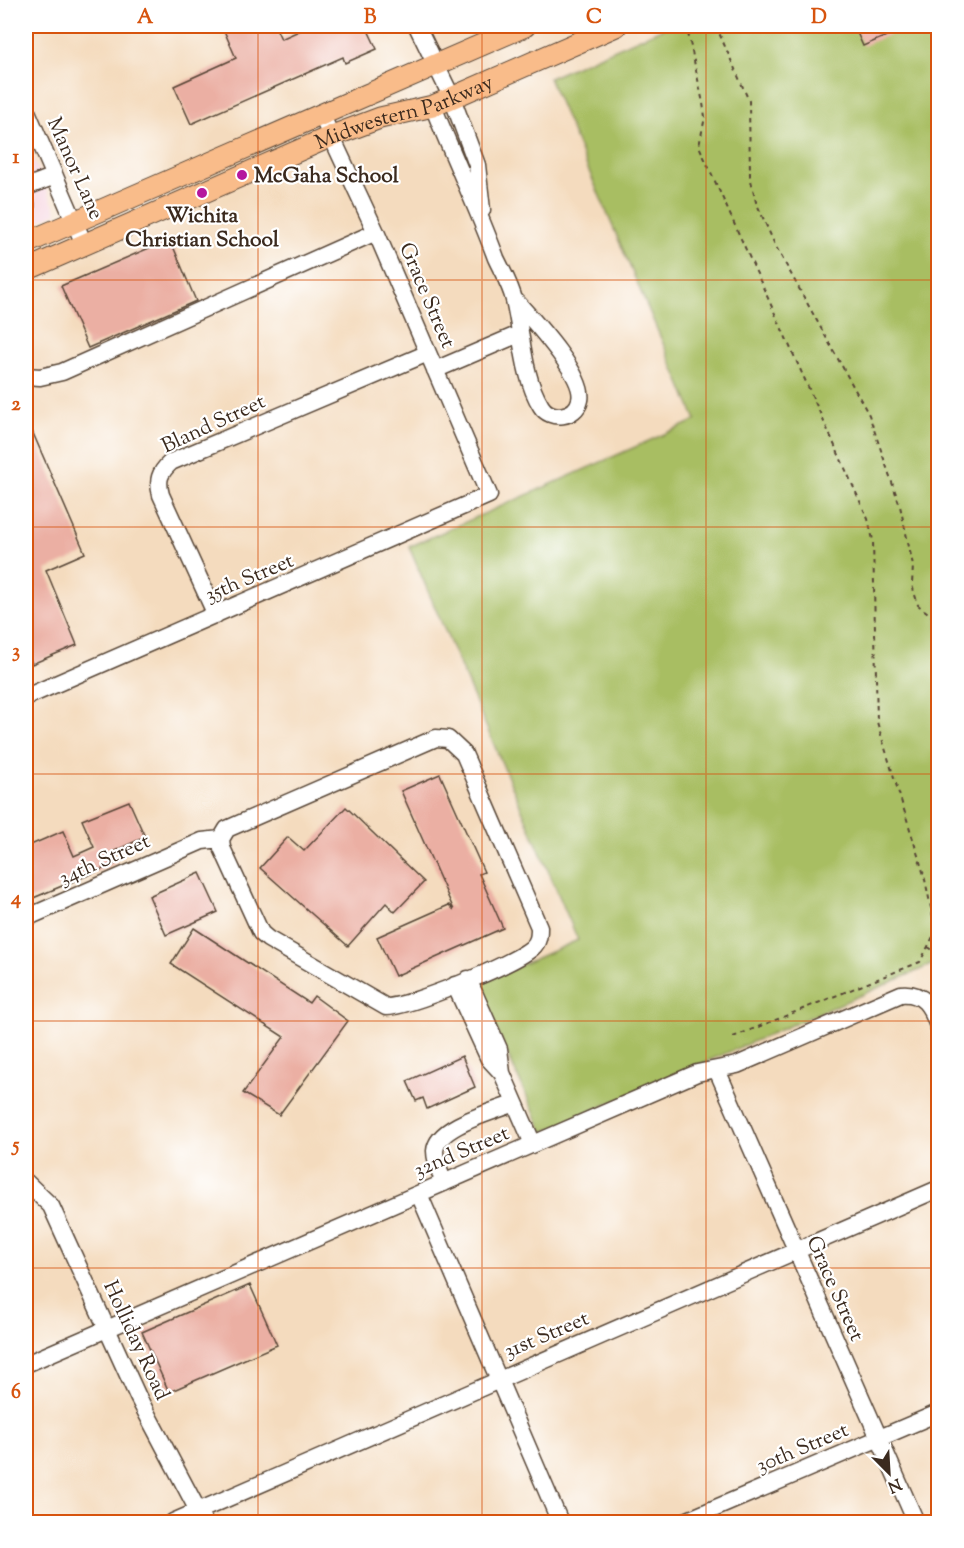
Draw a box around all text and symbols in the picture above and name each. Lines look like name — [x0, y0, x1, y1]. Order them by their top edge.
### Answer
text: A — [137, 4, 154, 33]
text: B — [364, 4, 377, 33]
text: C — [586, 4, 602, 33]
text: D — [811, 4, 827, 33]
street label: Midwestern Parkway — [311, 68, 499, 159]
street label: Manor Lane — [38, 113, 110, 225]
text: 1 — [13, 144, 20, 173]
place label: McGaha School — [254, 162, 399, 192]
marker: McGaha School — [235, 168, 249, 182]
marker: Wichita Christian School — [195, 186, 209, 200]
place label: Wichita Christian School — [125, 202, 279, 256]
street label: Grace Street — [390, 238, 462, 353]
street label: Bland Street — [157, 388, 271, 462]
text: 2 — [11, 391, 21, 420]
street label: 35th Street — [201, 547, 299, 611]
text: 3 — [12, 638, 20, 667]
street label: 34th Street — [54, 827, 155, 894]
text: 4 — [10, 885, 21, 914]
street label: 32nd Street — [409, 1119, 514, 1186]
text: 5 — [11, 1132, 20, 1161]
street label: Grace Street — [798, 1231, 871, 1346]
street label: Holliday Road — [94, 1276, 176, 1406]
street label: 31st Street — [500, 1304, 594, 1367]
text: 6 — [11, 1379, 21, 1408]
street label: 30th Street — [752, 1416, 854, 1482]
north arrow — [859, 1443, 919, 1503]
text: N — [883, 1471, 905, 1498]

